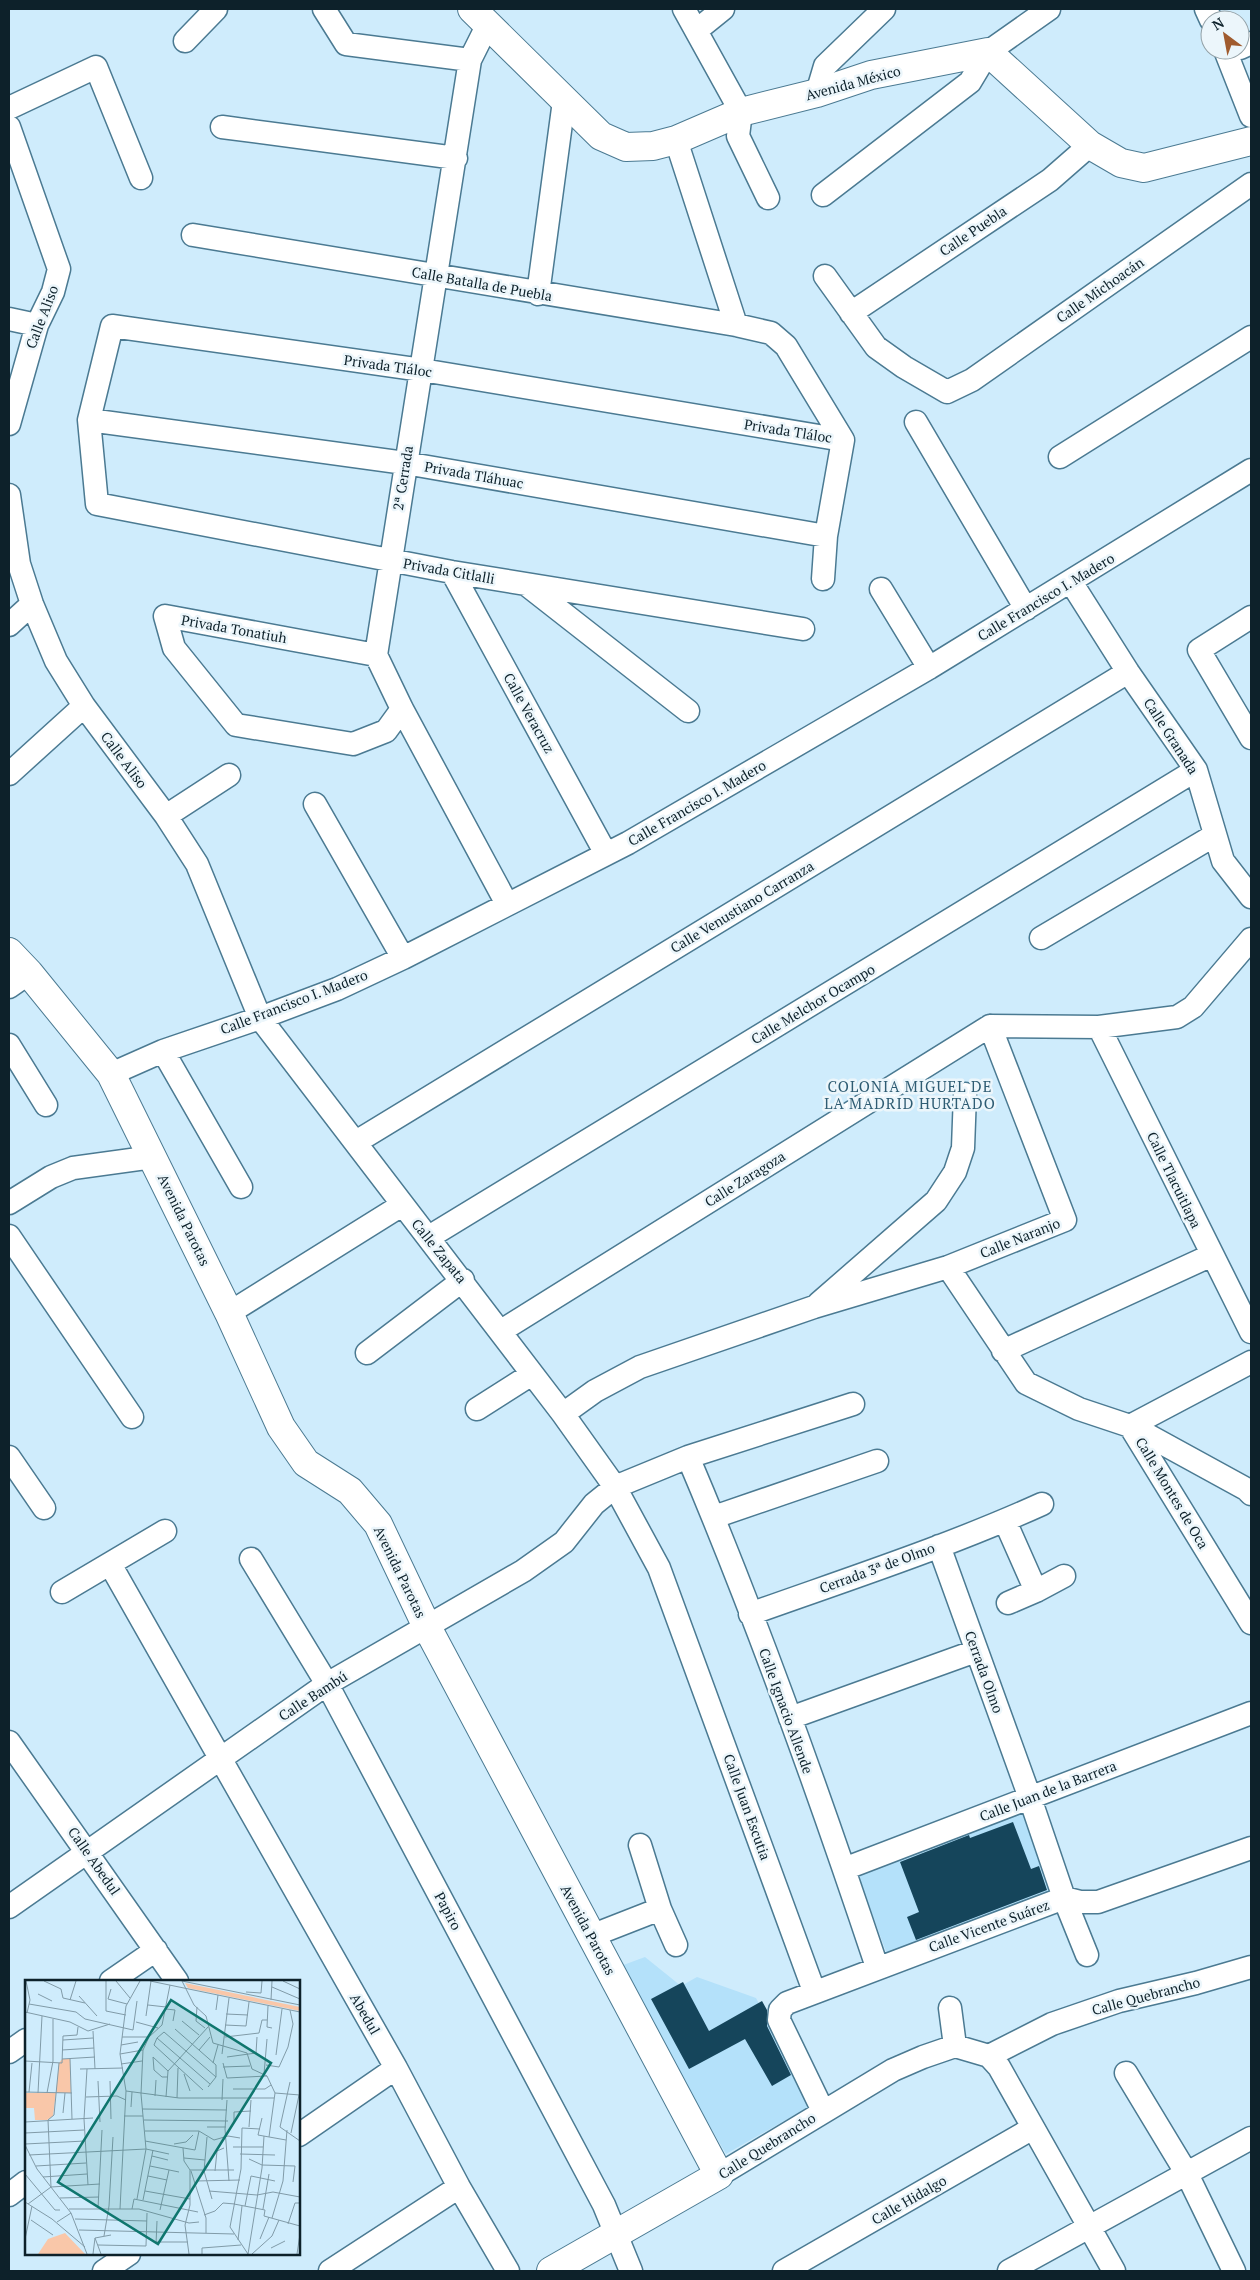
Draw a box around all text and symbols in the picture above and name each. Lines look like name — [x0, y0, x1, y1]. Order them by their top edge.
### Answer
north arrow — [1200, 10, 1250, 60]
text: N — [1208, 12, 1228, 34]
street label: Avenida México — [803, 61, 903, 104]
street label: Calle Puebla — [935, 201, 1010, 260]
street label: Calle Michoacán — [1052, 252, 1148, 327]
street label: Calle Batalla de Puebla — [410, 262, 554, 305]
street label: Calle Aliso — [21, 282, 62, 351]
street label: Privada Tláloc — [343, 350, 433, 381]
street label: Privada Tláloc — [743, 414, 833, 447]
street label: 2ª Cerrada — [388, 444, 417, 512]
street label: Privada Tláhuac — [423, 456, 525, 493]
street label: Calle Francisco I. Madero — [974, 548, 1118, 645]
street label: Privada Citlalli — [402, 553, 496, 588]
street label: Privada Tonatiuh — [180, 610, 288, 647]
street label: Calle Veracruz — [500, 669, 559, 756]
street label: Calle Granada — [1140, 694, 1203, 777]
street label: Calle Aliso — [97, 727, 152, 792]
street label: Calle Francisco I. Madero — [624, 755, 769, 850]
street label: Calle Venustiano Carranza — [666, 856, 817, 957]
street label: Calle Melchor Ocampo — [747, 959, 878, 1048]
street label: Calle Francisco I. Madero — [217, 965, 370, 1038]
district label: COLONIA MIGUEL DE LA MADRID HURTADO — [824, 1076, 996, 1113]
street label: Calle Tlacuitlapa — [1143, 1128, 1206, 1231]
street label: Calle Zaragoza — [701, 1146, 789, 1211]
street label: Avenida Parotas — [154, 1171, 215, 1269]
street label: Calle Naranjo — [977, 1213, 1063, 1262]
street label: Calle Zapata — [408, 1214, 471, 1287]
street label: Calle Montes de Oca — [1132, 1433, 1213, 1552]
street label: Avenida Parotas — [370, 1523, 431, 1621]
street label: Cerrada 3ª de Olmo — [817, 1538, 937, 1597]
street label: Cerrada Olmo — [961, 1628, 1008, 1716]
street label: Calle Ignacio Allende — [755, 1645, 818, 1776]
street label: Calle Bambú — [275, 1666, 351, 1725]
street label: Calle Juan Escutia — [719, 1751, 776, 1863]
street label: Calle Juan de la Barrera — [977, 1756, 1119, 1825]
street label: Calle Abedul — [64, 1823, 125, 1898]
street label: Avenida Parotas — [557, 1881, 620, 1978]
street label: Papiro — [431, 1888, 466, 1933]
street label: Calle Vicente Suárez — [926, 1895, 1052, 1956]
street label: Calle Quebrancho — [1090, 1972, 1202, 2019]
inset map — [25, 1980, 300, 2255]
street label: Abedul — [346, 1990, 385, 2038]
street label: Calle Quebrancho — [715, 2108, 819, 2183]
street label: Calle Hidalgo — [868, 2170, 950, 2229]

